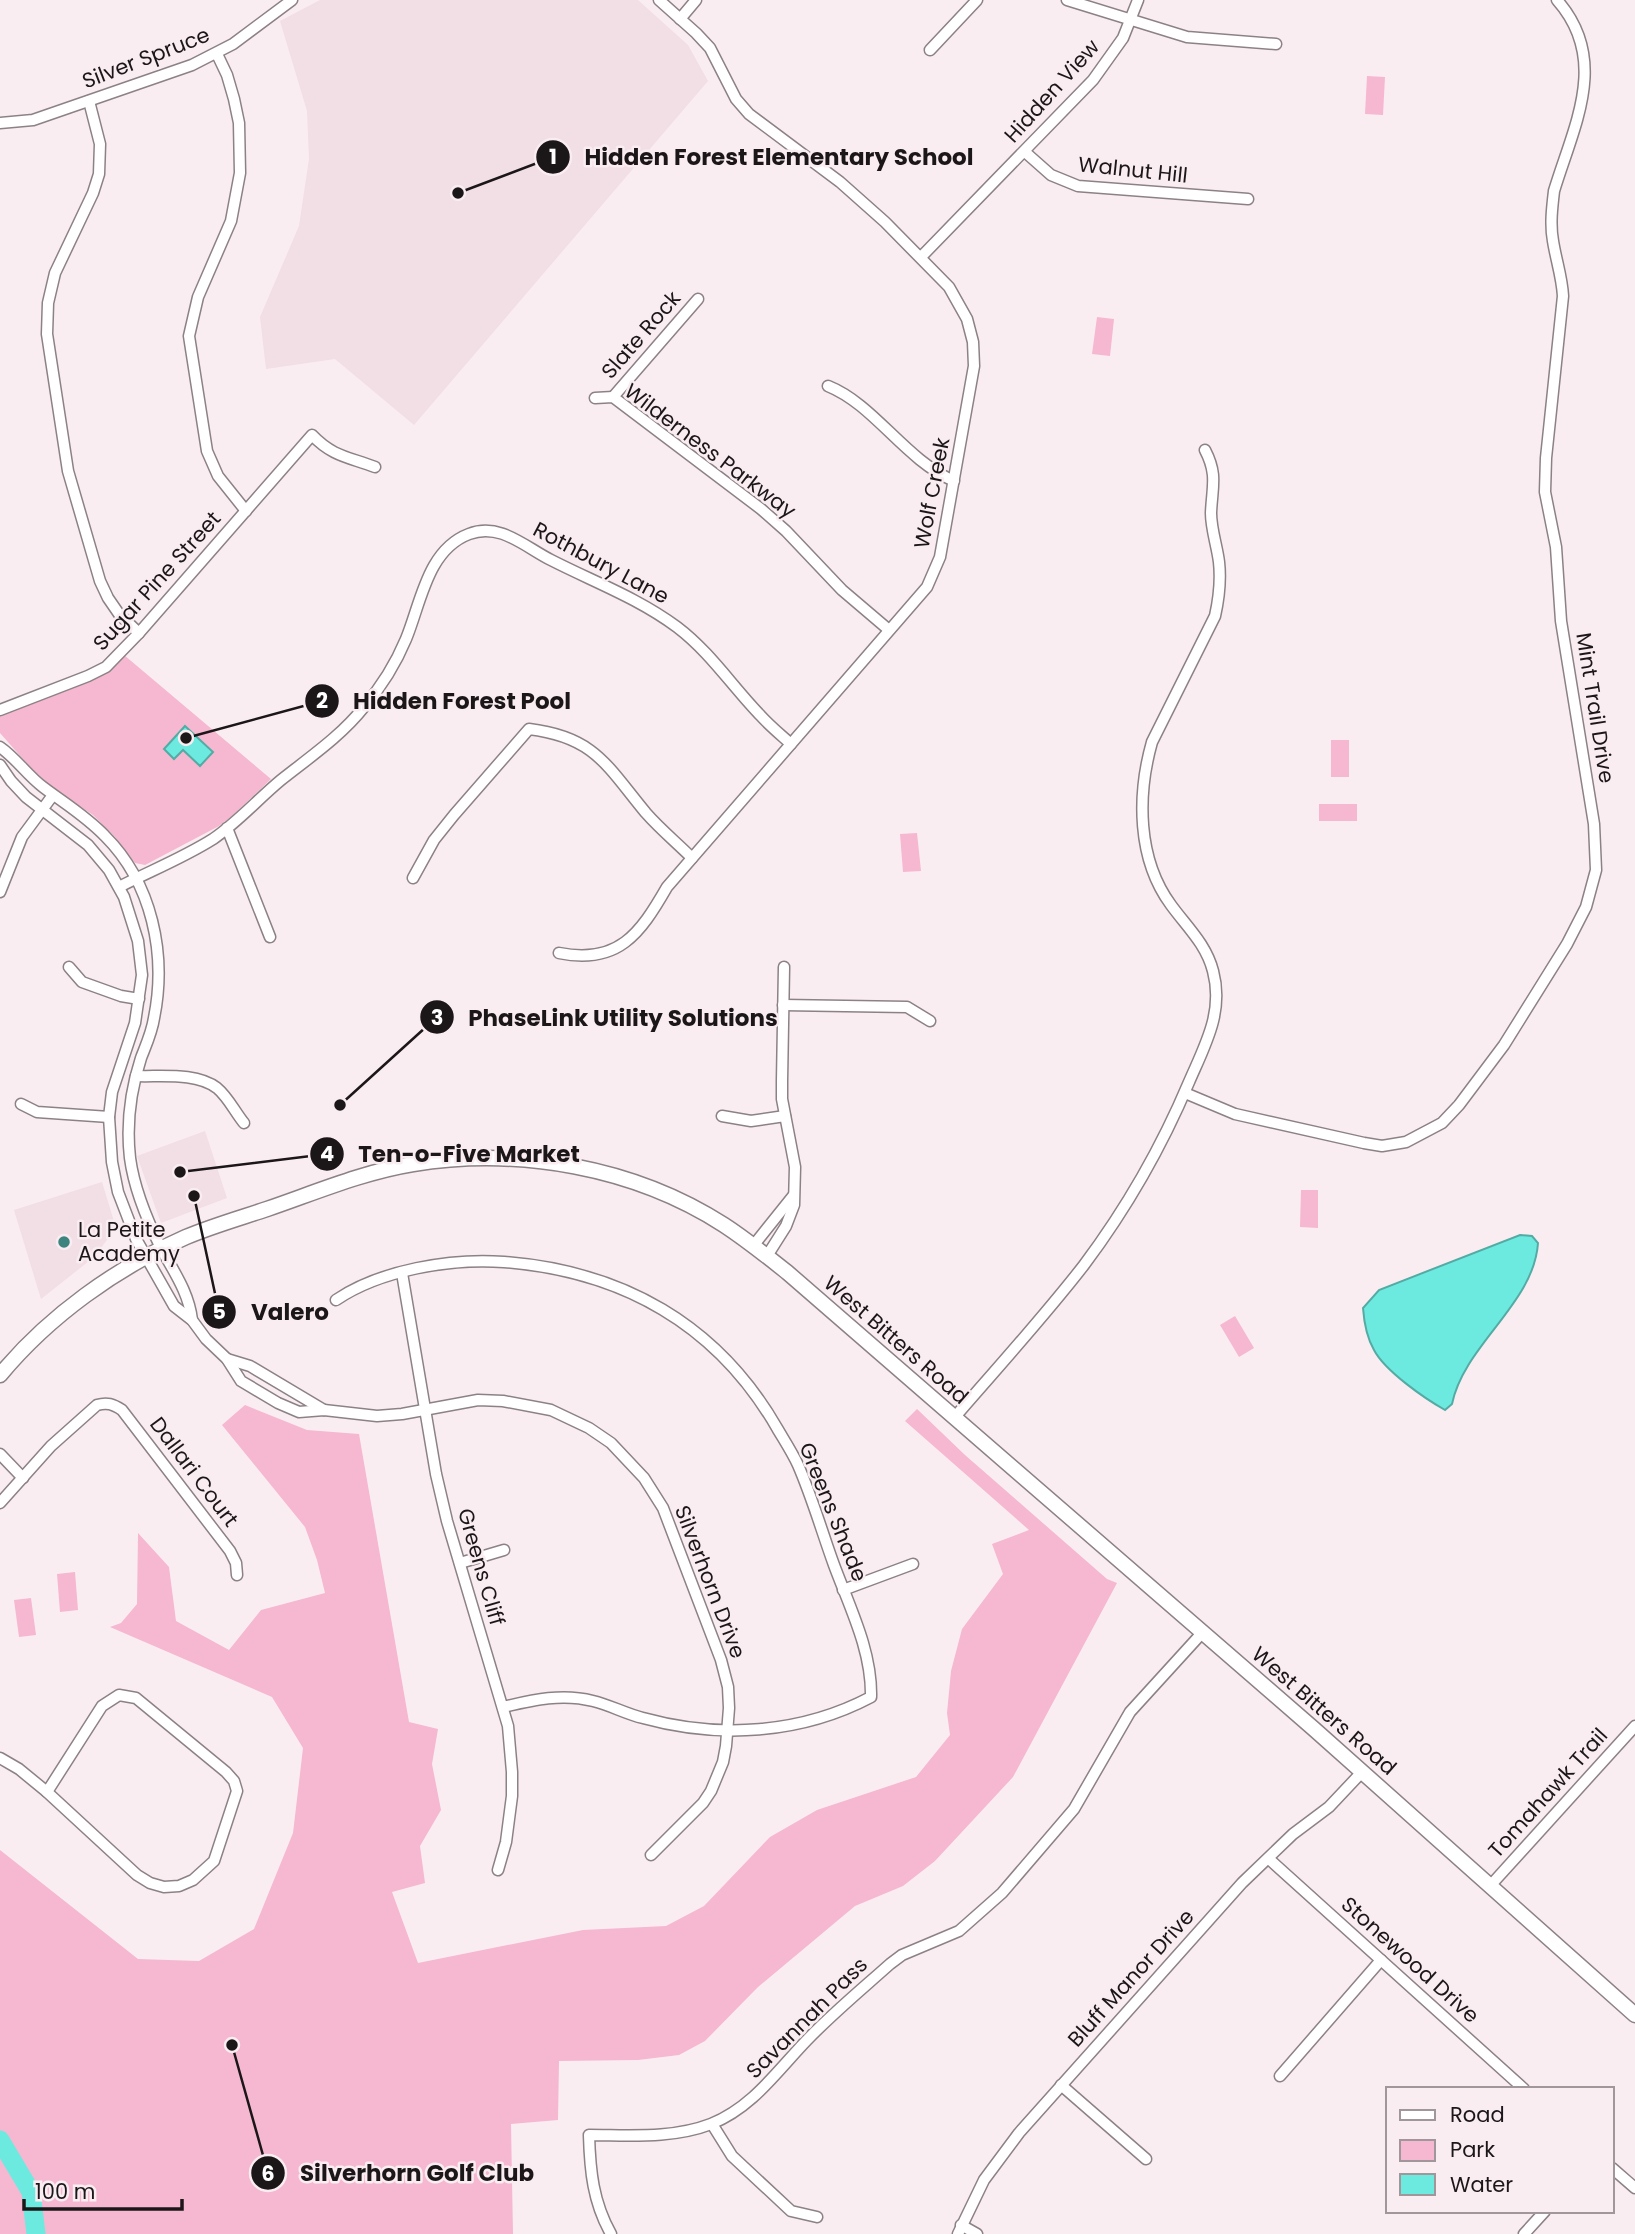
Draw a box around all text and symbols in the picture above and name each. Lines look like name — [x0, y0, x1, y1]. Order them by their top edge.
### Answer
street label: Silver Spruce — [78, 20, 214, 95]
street label: Hidden View — [997, 33, 1106, 149]
callout: Hidden Forest Elementary School — [535, 135, 987, 179]
text: Hidden Forest Elementary School — [585, 141, 973, 173]
text: 1 — [549, 142, 557, 171]
street label: Walnut Hill — [1077, 149, 1189, 190]
street label: Slate Rock — [594, 284, 687, 385]
street label: Wilderness Parkway — [618, 376, 802, 525]
street label: Wolf Creek — [907, 435, 957, 551]
street label: Sugar Pine Street — [86, 505, 227, 657]
street label: Rothbury Lane — [528, 515, 674, 611]
street label: Mint Trail Drive — [1569, 631, 1622, 785]
callout: Hidden Forest Pool — [304, 679, 585, 723]
text: Hidden Forest Pool — [353, 685, 571, 717]
text: 2 — [316, 686, 328, 715]
callout: PhaseLink Utility Solutions — [420, 995, 792, 1039]
text: PhaseLink Utility Solutions — [468, 1002, 778, 1034]
text: 3 — [431, 1003, 443, 1032]
callout: Ten-o-Five Market — [309, 1132, 594, 1176]
text: Ten-o-Five Market — [358, 1138, 580, 1170]
text: 4 — [320, 1139, 334, 1168]
place label: La Petite Academy — [78, 1215, 180, 1268]
marker: La Petite Academy — [56, 1234, 72, 1250]
street label: West Bitters Road — [818, 1269, 975, 1411]
callout: Valero — [202, 1290, 343, 1334]
text: Valero — [251, 1296, 329, 1328]
text: 5 — [212, 1297, 226, 1326]
street label: Dallari Court — [143, 1411, 245, 1533]
street label: Greens Shade — [792, 1438, 875, 1586]
street label: Silverhorn Drive — [668, 1501, 753, 1662]
street label: Greens Cliff — [451, 1505, 512, 1629]
street label: West Bitters Road — [1246, 1640, 1403, 1782]
street label: Tomahawk Trail — [1481, 1721, 1614, 1864]
street label: Stonewood Drive — [1335, 1890, 1486, 2029]
street label: Bluff Manor Drive — [1061, 1903, 1200, 2053]
street label: Savannah Pass — [740, 1951, 874, 2085]
legend — [1386, 2087, 1614, 2213]
text: Road — [1450, 2100, 1505, 2129]
text: Park — [1450, 2135, 1495, 2164]
callout: Silverhorn Golf Club — [251, 2151, 548, 2195]
text: Silverhorn Golf Club — [300, 2157, 534, 2189]
text: 6 — [261, 2159, 275, 2188]
scale bar — [24, 2168, 182, 2212]
text: Water — [1450, 2170, 1513, 2199]
text: 100 m — [35, 2177, 95, 2206]

